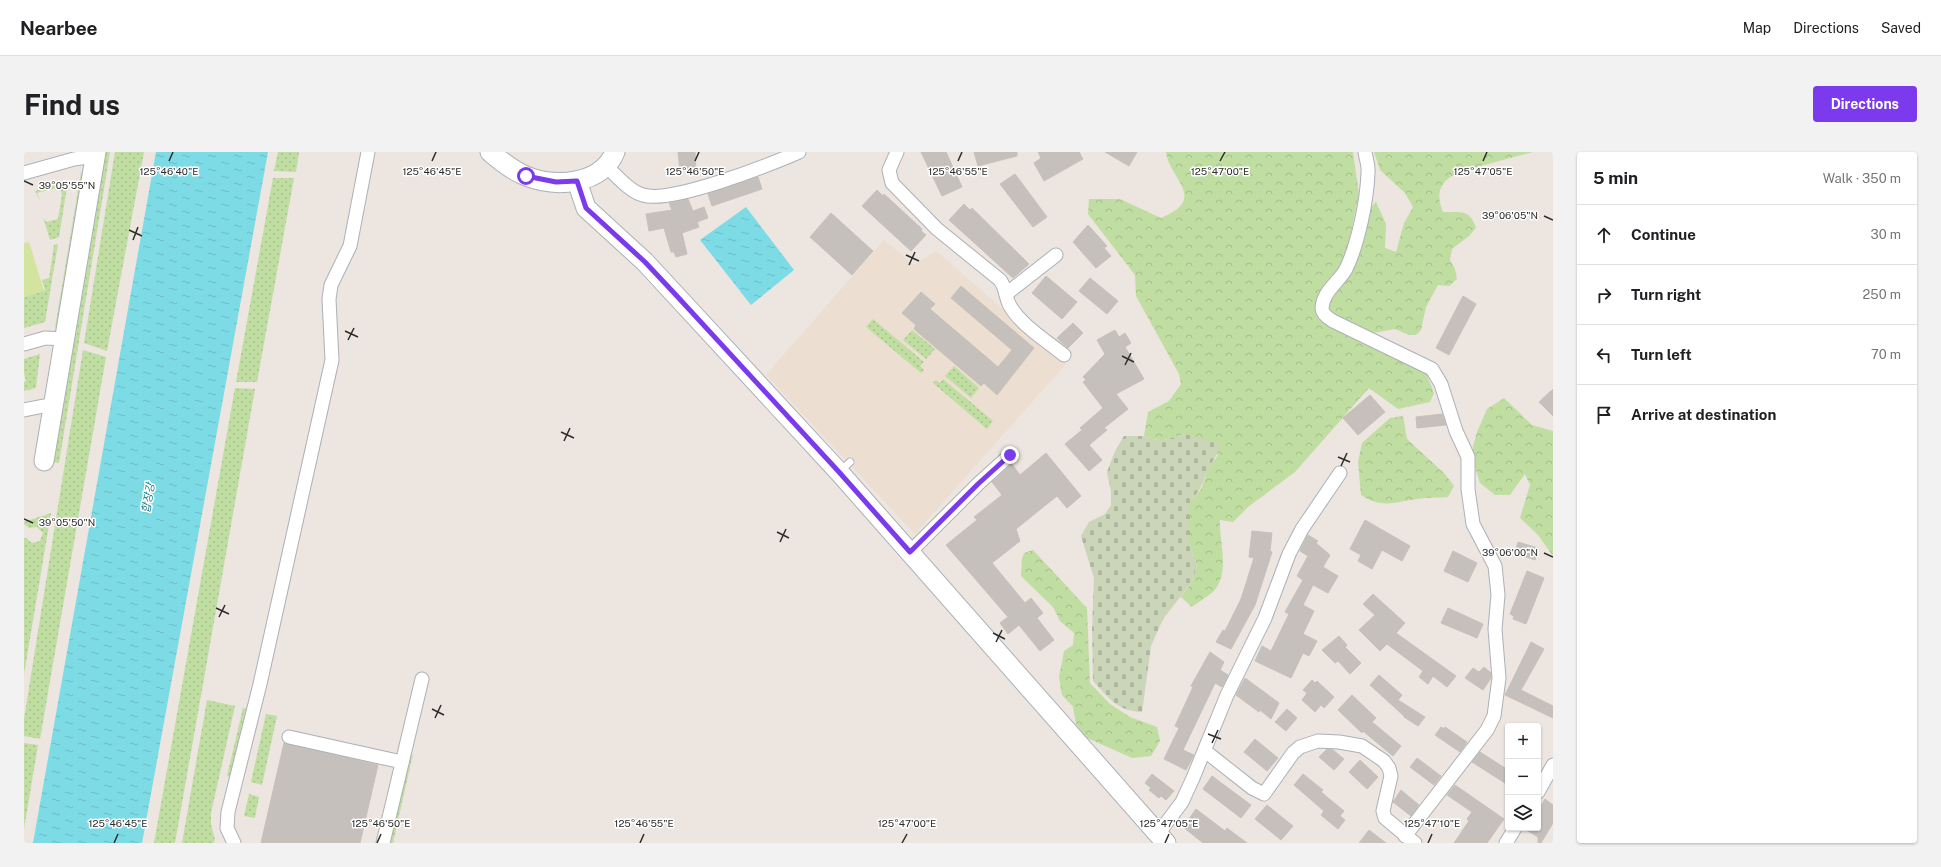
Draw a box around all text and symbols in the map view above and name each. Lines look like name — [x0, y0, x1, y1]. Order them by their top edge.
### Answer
text: Nearbee — [20, 17, 98, 39]
text: Map — [1743, 20, 1771, 36]
text: Directions — [1793, 20, 1859, 36]
text: Saved — [1881, 20, 1921, 36]
button: Directions — [1813, 86, 1917, 122]
text: Find us — [24, 88, 120, 121]
text: 125°46'40"E — [140, 165, 198, 177]
text: 125°46'45"E — [402, 165, 462, 177]
text: 125°46'50"E — [665, 165, 725, 177]
text: 125°46'55"E — [928, 165, 988, 177]
text: 125°47'00"E — [1191, 165, 1249, 177]
text: 125°47'05"E — [1454, 165, 1512, 177]
route start — [517, 167, 535, 185]
text: 5 min — [1593, 168, 1638, 188]
text: Walk · 350 m — [1823, 171, 1901, 186]
text: 39°05'55"N — [39, 179, 95, 191]
text: 39°06'05"N — [1482, 209, 1538, 221]
icon: ahead — [1593, 224, 1615, 246]
text: Continue — [1631, 226, 1696, 243]
text: 30 m — [1871, 227, 1901, 242]
icon: right — [1593, 284, 1615, 306]
text: Turn right — [1631, 286, 1701, 303]
text: 250 m — [1863, 287, 1901, 302]
icon: left — [1593, 344, 1615, 366]
text: Turn left — [1631, 346, 1692, 363]
text: 70 m — [1871, 347, 1901, 362]
icon: arrive — [1593, 404, 1615, 426]
text: Arrive at destination — [1631, 406, 1776, 423]
route end — [1001, 446, 1019, 464]
water label: 합장강 — [139, 480, 157, 514]
text: 39°05'50"N — [39, 516, 95, 528]
text: 39°06'00"N — [1482, 546, 1538, 558]
map controls — [1505, 723, 1541, 831]
button: + — [1505, 723, 1541, 759]
button: − — [1505, 759, 1541, 795]
button: layers — [1505, 795, 1541, 831]
text: 125°46'45"E — [88, 817, 148, 829]
text: 125°46'50"E — [351, 817, 411, 829]
text: 125°46'55"E — [614, 817, 674, 829]
text: 125°47'00"E — [878, 817, 936, 829]
text: 125°47'05"E — [1140, 817, 1198, 829]
text: 125°47'10"E — [1404, 817, 1460, 829]

